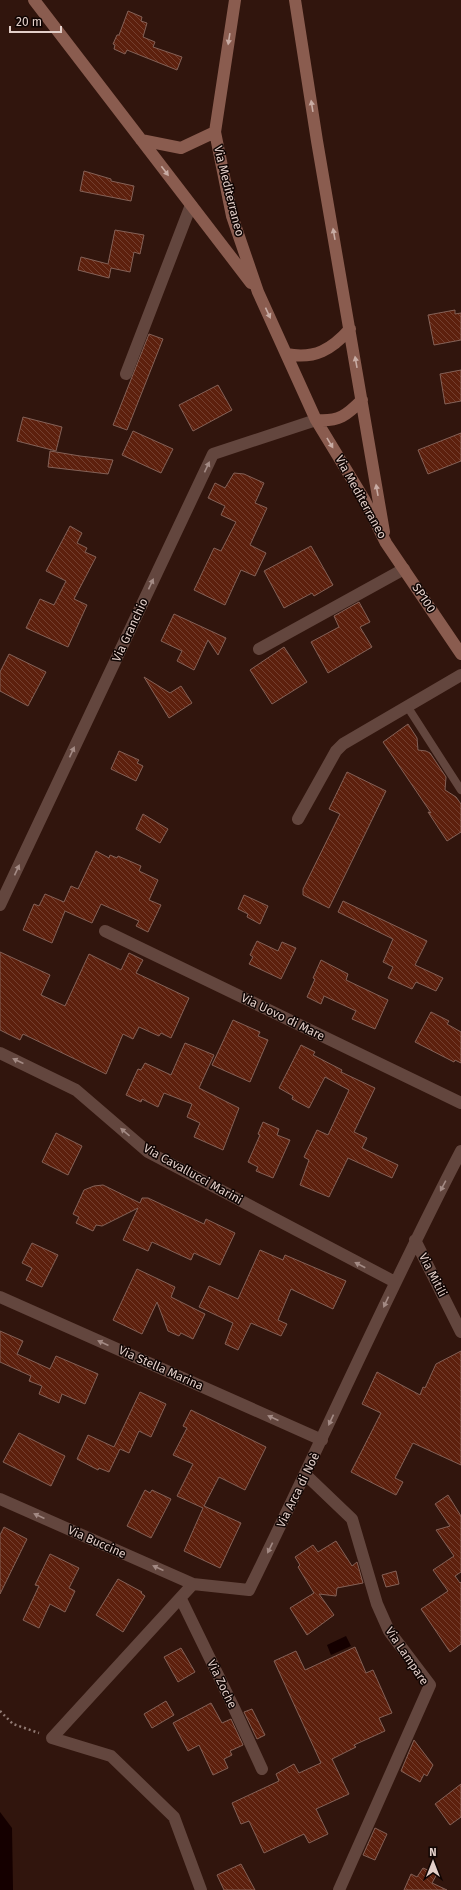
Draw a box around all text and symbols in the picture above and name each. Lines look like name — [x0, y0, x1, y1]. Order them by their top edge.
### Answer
scale bar — [10, 8, 61, 34]
text: 20 m — [16, 15, 42, 29]
one-way arrow — [226, 32, 232, 45]
one-way arrow — [308, 100, 314, 112]
street label: Via Mediterraneo — [211, 144, 247, 238]
one-way arrow — [161, 166, 169, 176]
one-way arrow — [330, 228, 336, 240]
one-way arrow — [265, 308, 271, 319]
one-way arrow — [353, 356, 359, 368]
one-way arrow — [327, 437, 334, 449]
street label: Via Mediterraneo — [332, 453, 390, 541]
one-way arrow — [204, 461, 210, 472]
one-way arrow — [374, 484, 380, 496]
one-way arrow — [148, 578, 154, 590]
street label: SP100 — [409, 581, 439, 615]
street label: Via Granchio — [109, 596, 151, 664]
one-way arrow — [69, 747, 75, 758]
one-way arrow — [14, 864, 20, 876]
street label: Via Uovo di Mare — [239, 991, 327, 1043]
one-way arrow — [12, 1058, 24, 1064]
one-way arrow — [120, 1128, 131, 1137]
street label: Via Cavallucci Marini — [141, 1141, 245, 1207]
one-way arrow — [440, 1180, 446, 1191]
street label: Via Mitili — [416, 1251, 450, 1299]
one-way arrow — [354, 1261, 366, 1268]
one-way arrow — [383, 1297, 389, 1308]
one-way arrow — [97, 1339, 109, 1345]
street label: Via Stella Marina — [117, 1343, 205, 1393]
one-way arrow — [328, 1414, 334, 1426]
one-way arrow — [268, 1415, 279, 1421]
street label: Via Arca di Noè — [274, 1450, 322, 1530]
one-way arrow — [33, 1513, 44, 1519]
street label: Via Buccine — [66, 1523, 128, 1561]
one-way arrow — [267, 1542, 273, 1553]
one-way arrow — [151, 1565, 163, 1571]
street label: Via Lampare — [383, 1624, 431, 1688]
street label: Via Zoche — [204, 1658, 240, 1710]
north arrow — [413, 1842, 453, 1882]
text: N — [429, 1846, 437, 1859]

